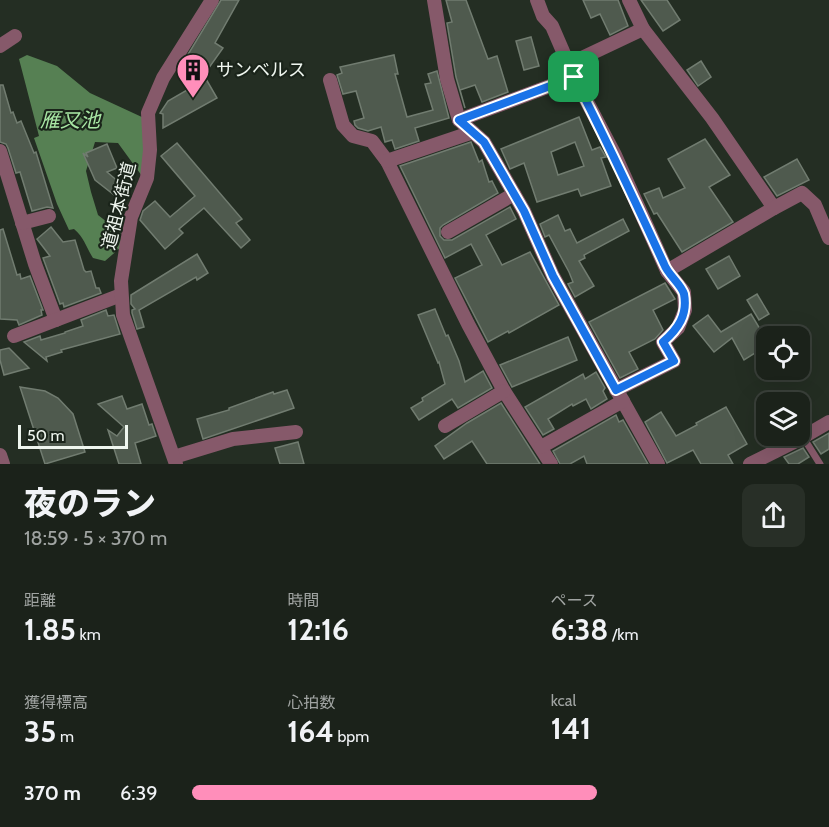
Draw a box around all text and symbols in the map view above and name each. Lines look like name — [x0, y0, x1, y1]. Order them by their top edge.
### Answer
pin — [548, 51, 599, 102]
building icon: サンベルス — [175, 52, 211, 99]
place label: サンベルス — [216, 59, 306, 81]
icon: arrive — [557, 60, 590, 93]
water label: 雁又池 — [40, 108, 102, 132]
street label: 道祖本街道 — [97, 160, 141, 252]
map controls — [756, 326, 810, 446]
button: locate — [756, 326, 810, 380]
button: layers — [756, 392, 810, 446]
scale bar — [18, 422, 128, 450]
text: 50 m — [27, 426, 64, 445]
text: 夜のラン — [24, 483, 156, 523]
button: share — [742, 484, 805, 547]
text: 18:59 · 5 × 370 m — [24, 526, 167, 550]
text: 距離 — [24, 591, 56, 610]
text: 時間 — [287, 591, 319, 610]
text: ペース — [551, 591, 598, 610]
text: 1.85 — [24, 611, 76, 648]
text: 12:16 — [287, 611, 349, 648]
text: 6:38 — [551, 611, 608, 648]
text: km — [76, 625, 101, 644]
text: /km — [608, 625, 638, 644]
text: kcal — [551, 691, 576, 710]
text: 獲得標高 — [24, 693, 88, 712]
text: 心拍数 — [287, 693, 335, 712]
text: 141 — [551, 710, 591, 747]
text: 35 — [24, 713, 56, 750]
text: 164 — [287, 713, 334, 750]
text: m — [56, 727, 74, 746]
text: bpm — [334, 727, 369, 746]
text: 370 m — [24, 781, 81, 805]
text: 6:39 — [120, 781, 158, 805]

